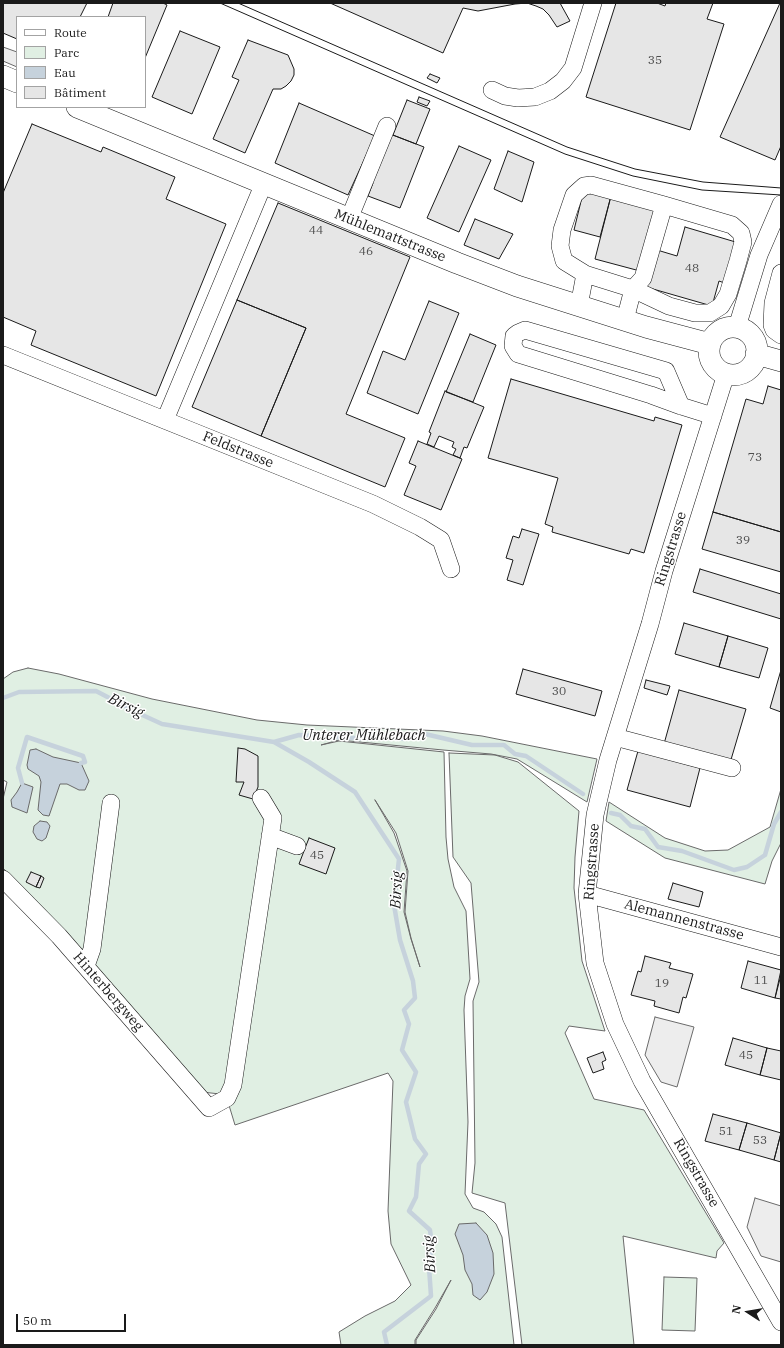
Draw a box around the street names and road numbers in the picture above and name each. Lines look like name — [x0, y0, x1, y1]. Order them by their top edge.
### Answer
street label: Mühlemattstrasse — [332, 206, 448, 266]
street label: Feldstrasse — [200, 428, 276, 472]
street label: Ringstrasse — [652, 510, 690, 588]
street label: Ringstrasse — [581, 823, 603, 901]
street label: Alemannenstrasse — [622, 896, 746, 944]
street label: Hinterbergweg — [69, 949, 147, 1035]
street label: Ringstrasse — [669, 1135, 723, 1211]

